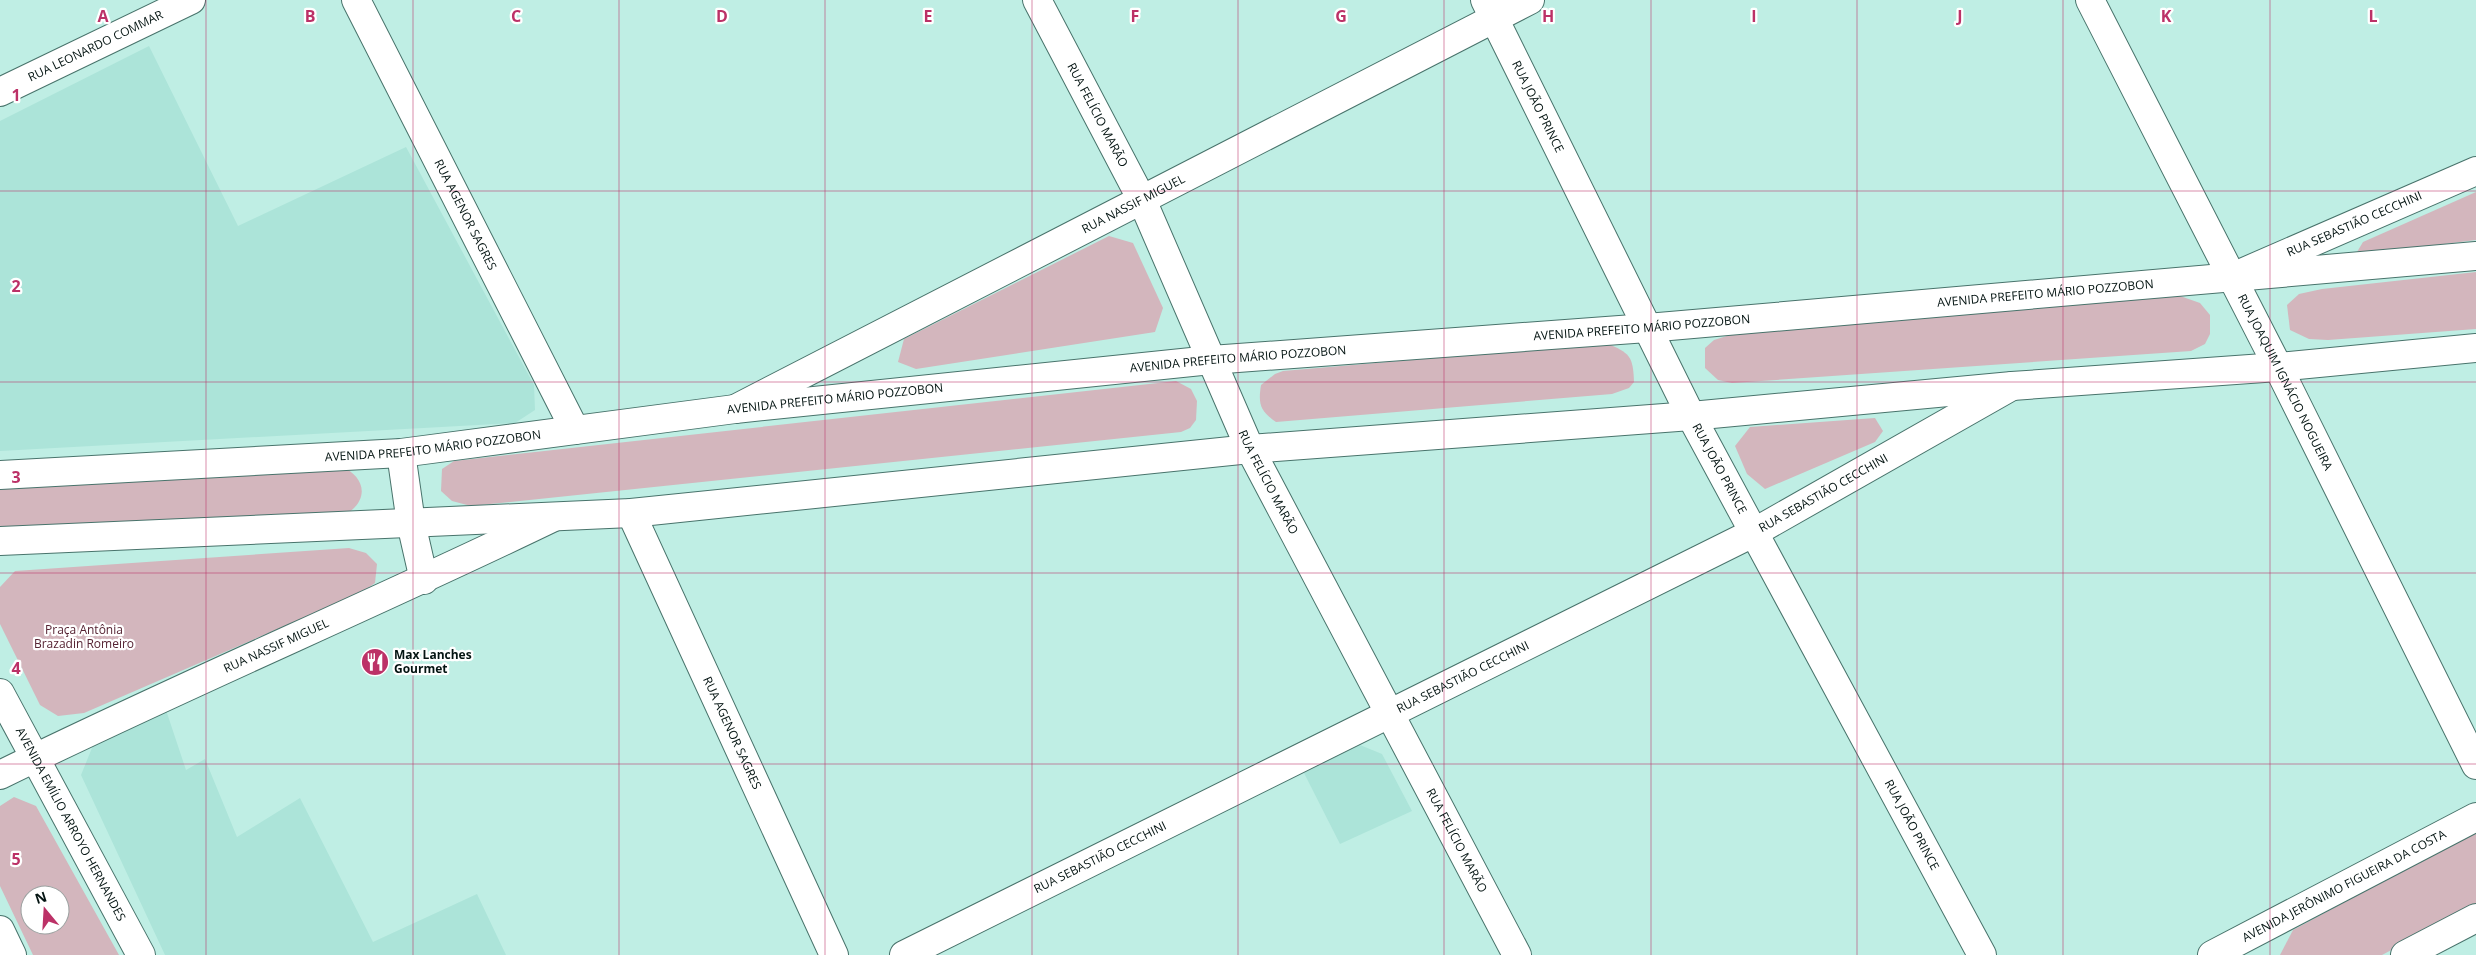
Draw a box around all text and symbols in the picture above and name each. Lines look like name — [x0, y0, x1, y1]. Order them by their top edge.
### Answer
text: B — [305, 5, 315, 27]
text: C — [511, 5, 521, 27]
text: D — [716, 5, 728, 27]
text: E — [924, 5, 933, 27]
text: F — [1131, 5, 1139, 27]
text: G — [1335, 5, 1347, 27]
text: H — [1542, 5, 1554, 27]
text: I — [1751, 5, 1757, 27]
text: J — [1955, 5, 1963, 27]
text: K — [2161, 5, 2172, 27]
text: L — [2368, 5, 2378, 27]
street label: RUA LEONARDO COMMAR — [26, 7, 166, 85]
street label: RUA JOÃO PRINCE — [1508, 57, 1568, 155]
street label: RUA FELÍCIO MARÃO — [1064, 60, 1132, 170]
text: 1 — [11, 84, 21, 106]
street label: RUA AGENOR SAGRES — [430, 156, 501, 273]
street label: RUA NASSIF MIGUEL — [1079, 170, 1188, 237]
street label: RUA SEBASTIÃO CECCHINI — [2284, 187, 2425, 260]
text: 2 — [11, 275, 21, 297]
street label: AVENIDA PREFEITO MÁRIO POZZOBON — [1936, 275, 2154, 311]
street label: RUA JOAQUIM IGNÁCIO NOGUEIRA — [2234, 291, 2337, 473]
street label: AVENIDA PREFEITO MÁRIO POZZOBON — [1533, 310, 1751, 344]
street label: AVENIDA PREFEITO MÁRIO POZZOBON — [1129, 341, 1347, 376]
street label: AVENIDA PREFEITO MÁRIO POZZOBON — [726, 379, 944, 418]
street label: RUA JOÃO PRINCE — [1688, 420, 1751, 517]
street label: AVENIDA PREFEITO MÁRIO POZZOBON — [324, 426, 542, 465]
street label: RUA FELÍCIO MARÃO — [1235, 427, 1303, 537]
street label: RUA SEBASTIÃO CECCHINI — [1755, 449, 1891, 536]
text: 3 — [11, 466, 21, 488]
street label: RUA NASSIF MIGUEL — [221, 614, 331, 677]
park label: Praça Antônia Brazadin Romeiro — [34, 621, 134, 652]
street label: RUA SEBASTIÃO CECCHINI — [1393, 637, 1532, 717]
place label: Max Lanches Gourmet — [394, 646, 472, 677]
restaurant icon: Max Lanches Gourmet — [360, 647, 390, 677]
text: 4 — [11, 657, 21, 679]
street label: RUA AGENOR SAGRES — [699, 674, 766, 792]
street label: AVENIDA EMÍLIO ARROYO HERNANDES — [14, 725, 128, 923]
street label: RUA JOÃO PRINCE — [1881, 776, 1944, 873]
street label: RUA FELÍCIO MARÃO — [1423, 785, 1492, 895]
street label: RUA SEBASTIÃO CECCHINI — [1031, 817, 1169, 897]
street label: AVENIDA JERÔNIMO FIGUEIRA DA COSTA — [2239, 825, 2449, 946]
text: 5 — [11, 848, 21, 870]
north arrow — [20, 885, 70, 935]

